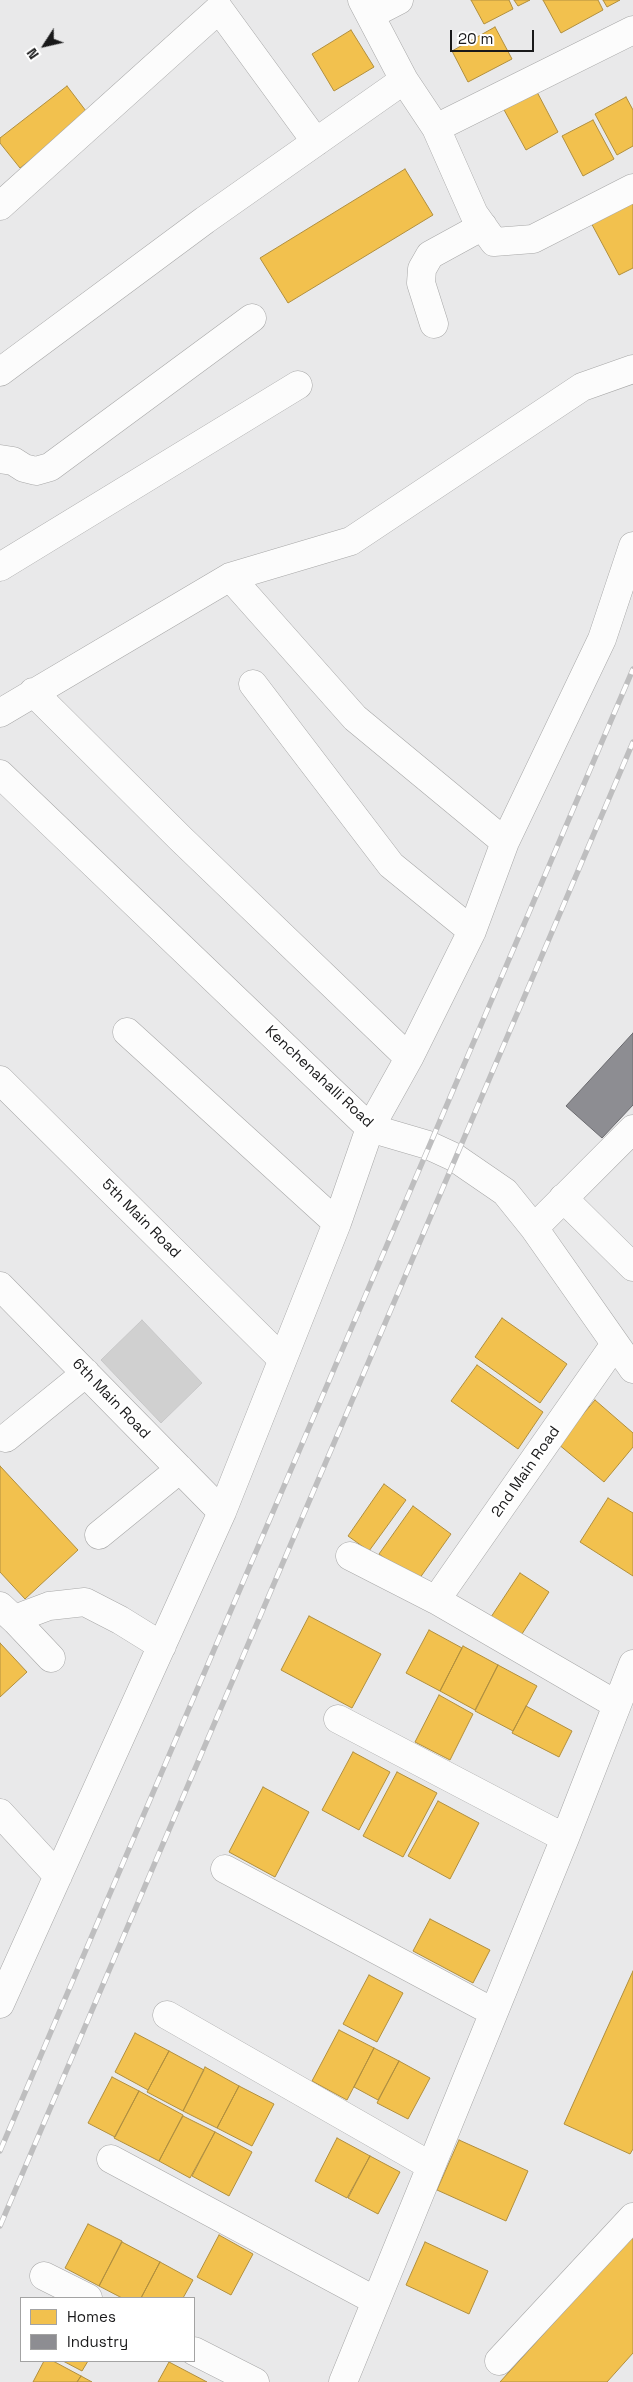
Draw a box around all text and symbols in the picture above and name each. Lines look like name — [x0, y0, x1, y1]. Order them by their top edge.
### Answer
north arrow — [20, 20, 70, 70]
scale bar — [453, 20, 537, 52]
text: 20 m — [458, 29, 493, 48]
text: N — [23, 45, 43, 63]
street label: Kenchenahalli Road — [261, 1022, 377, 1132]
street label: 5th Main Road — [98, 1176, 184, 1262]
street label: 6th Main Road — [68, 1355, 154, 1443]
street label: 2nd Main Road — [488, 1423, 564, 1521]
legend — [20, 2297, 195, 2362]
text: Homes — [67, 2307, 116, 2326]
text: Industry — [67, 2332, 128, 2351]

